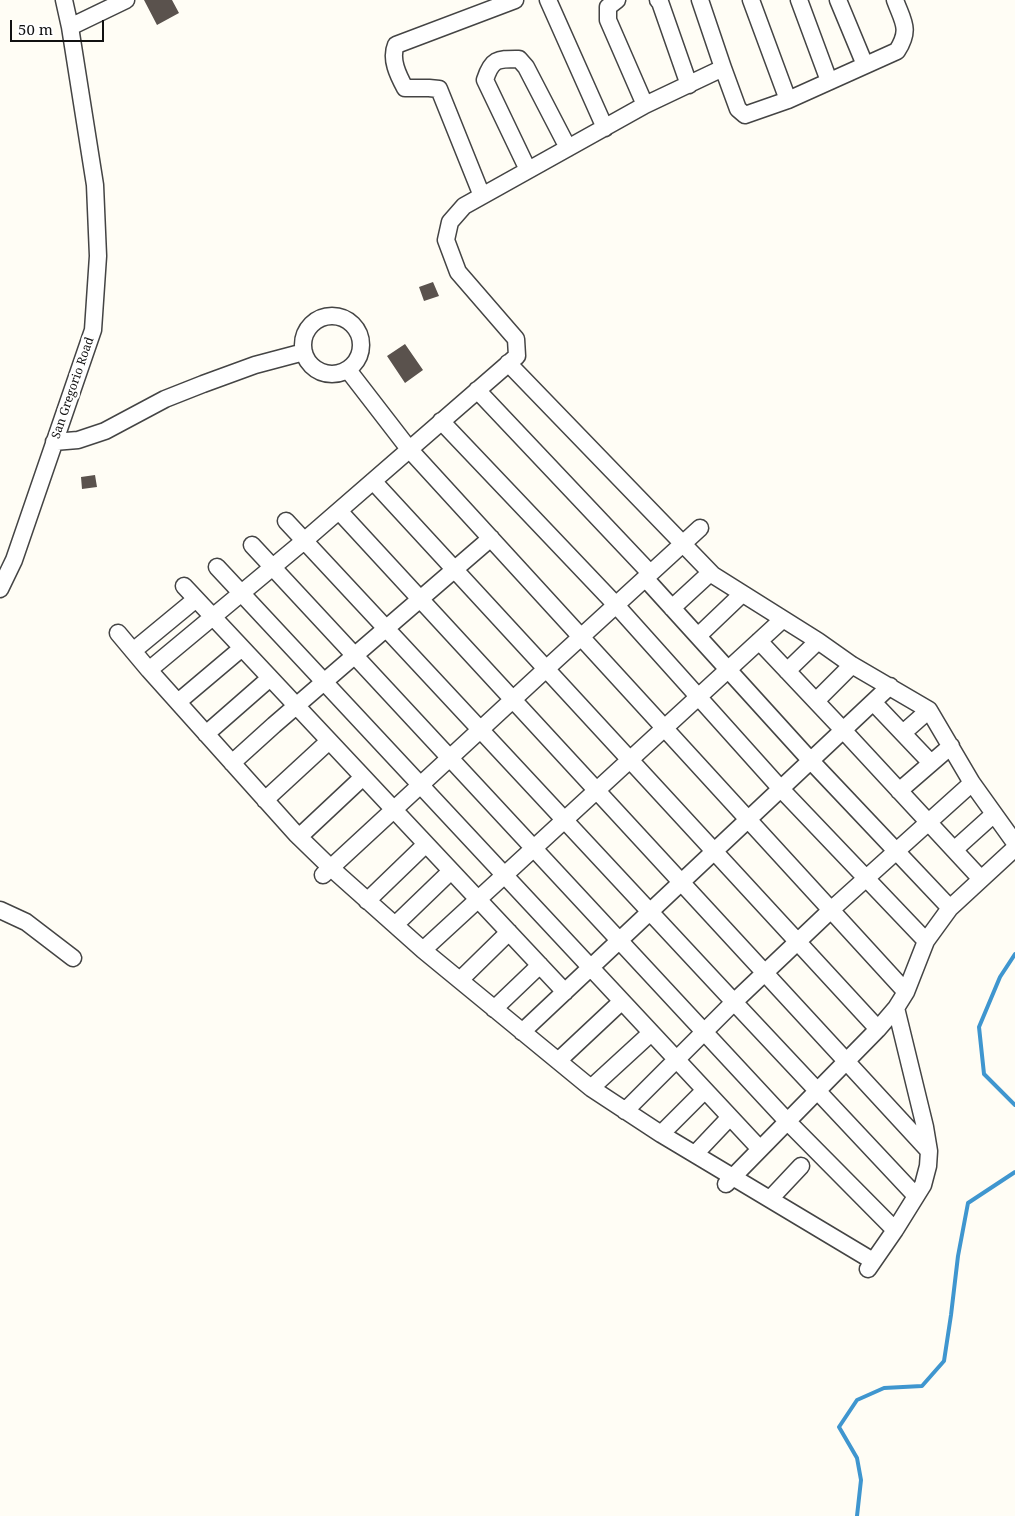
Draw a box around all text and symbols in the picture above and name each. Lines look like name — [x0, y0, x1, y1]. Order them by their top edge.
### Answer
scale bar — [12, 10, 106, 42]
text: 50 m — [18, 19, 53, 39]
street label: San Gregorio Road — [49, 335, 97, 441]

